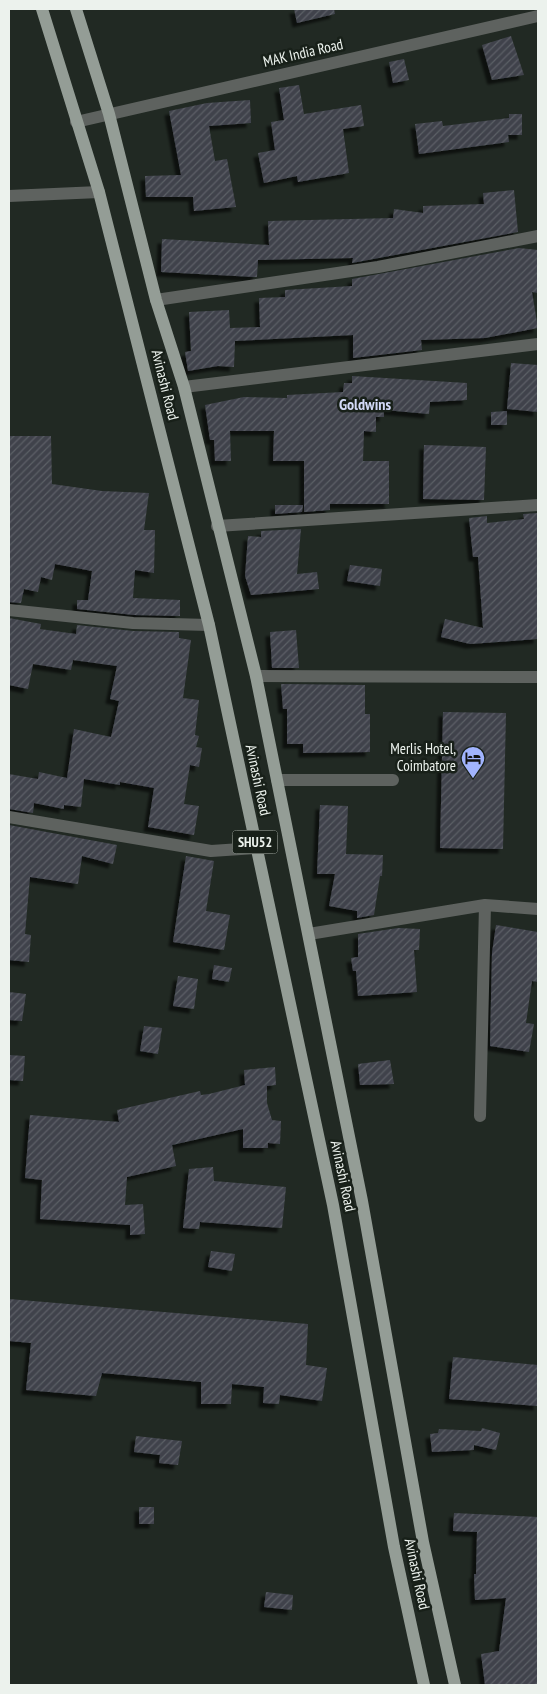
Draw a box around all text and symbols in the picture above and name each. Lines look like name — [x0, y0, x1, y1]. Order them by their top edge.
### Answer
street label: MAK India Road — [261, 34, 345, 71]
street label: Avinashi Road — [148, 348, 183, 422]
district label: Goldwins — [339, 394, 391, 414]
place label: Merlis Hotel, Coimbatore — [390, 739, 456, 775]
street label: Avinashi Road — [242, 743, 275, 817]
hotel icon: Merlis Hotel, Coimbatore — [460, 745, 486, 779]
road number: SHU52 — [232, 830, 278, 854]
street label: Avinashi Road — [327, 1139, 360, 1213]
street label: Avinashi Road — [401, 1537, 434, 1611]

